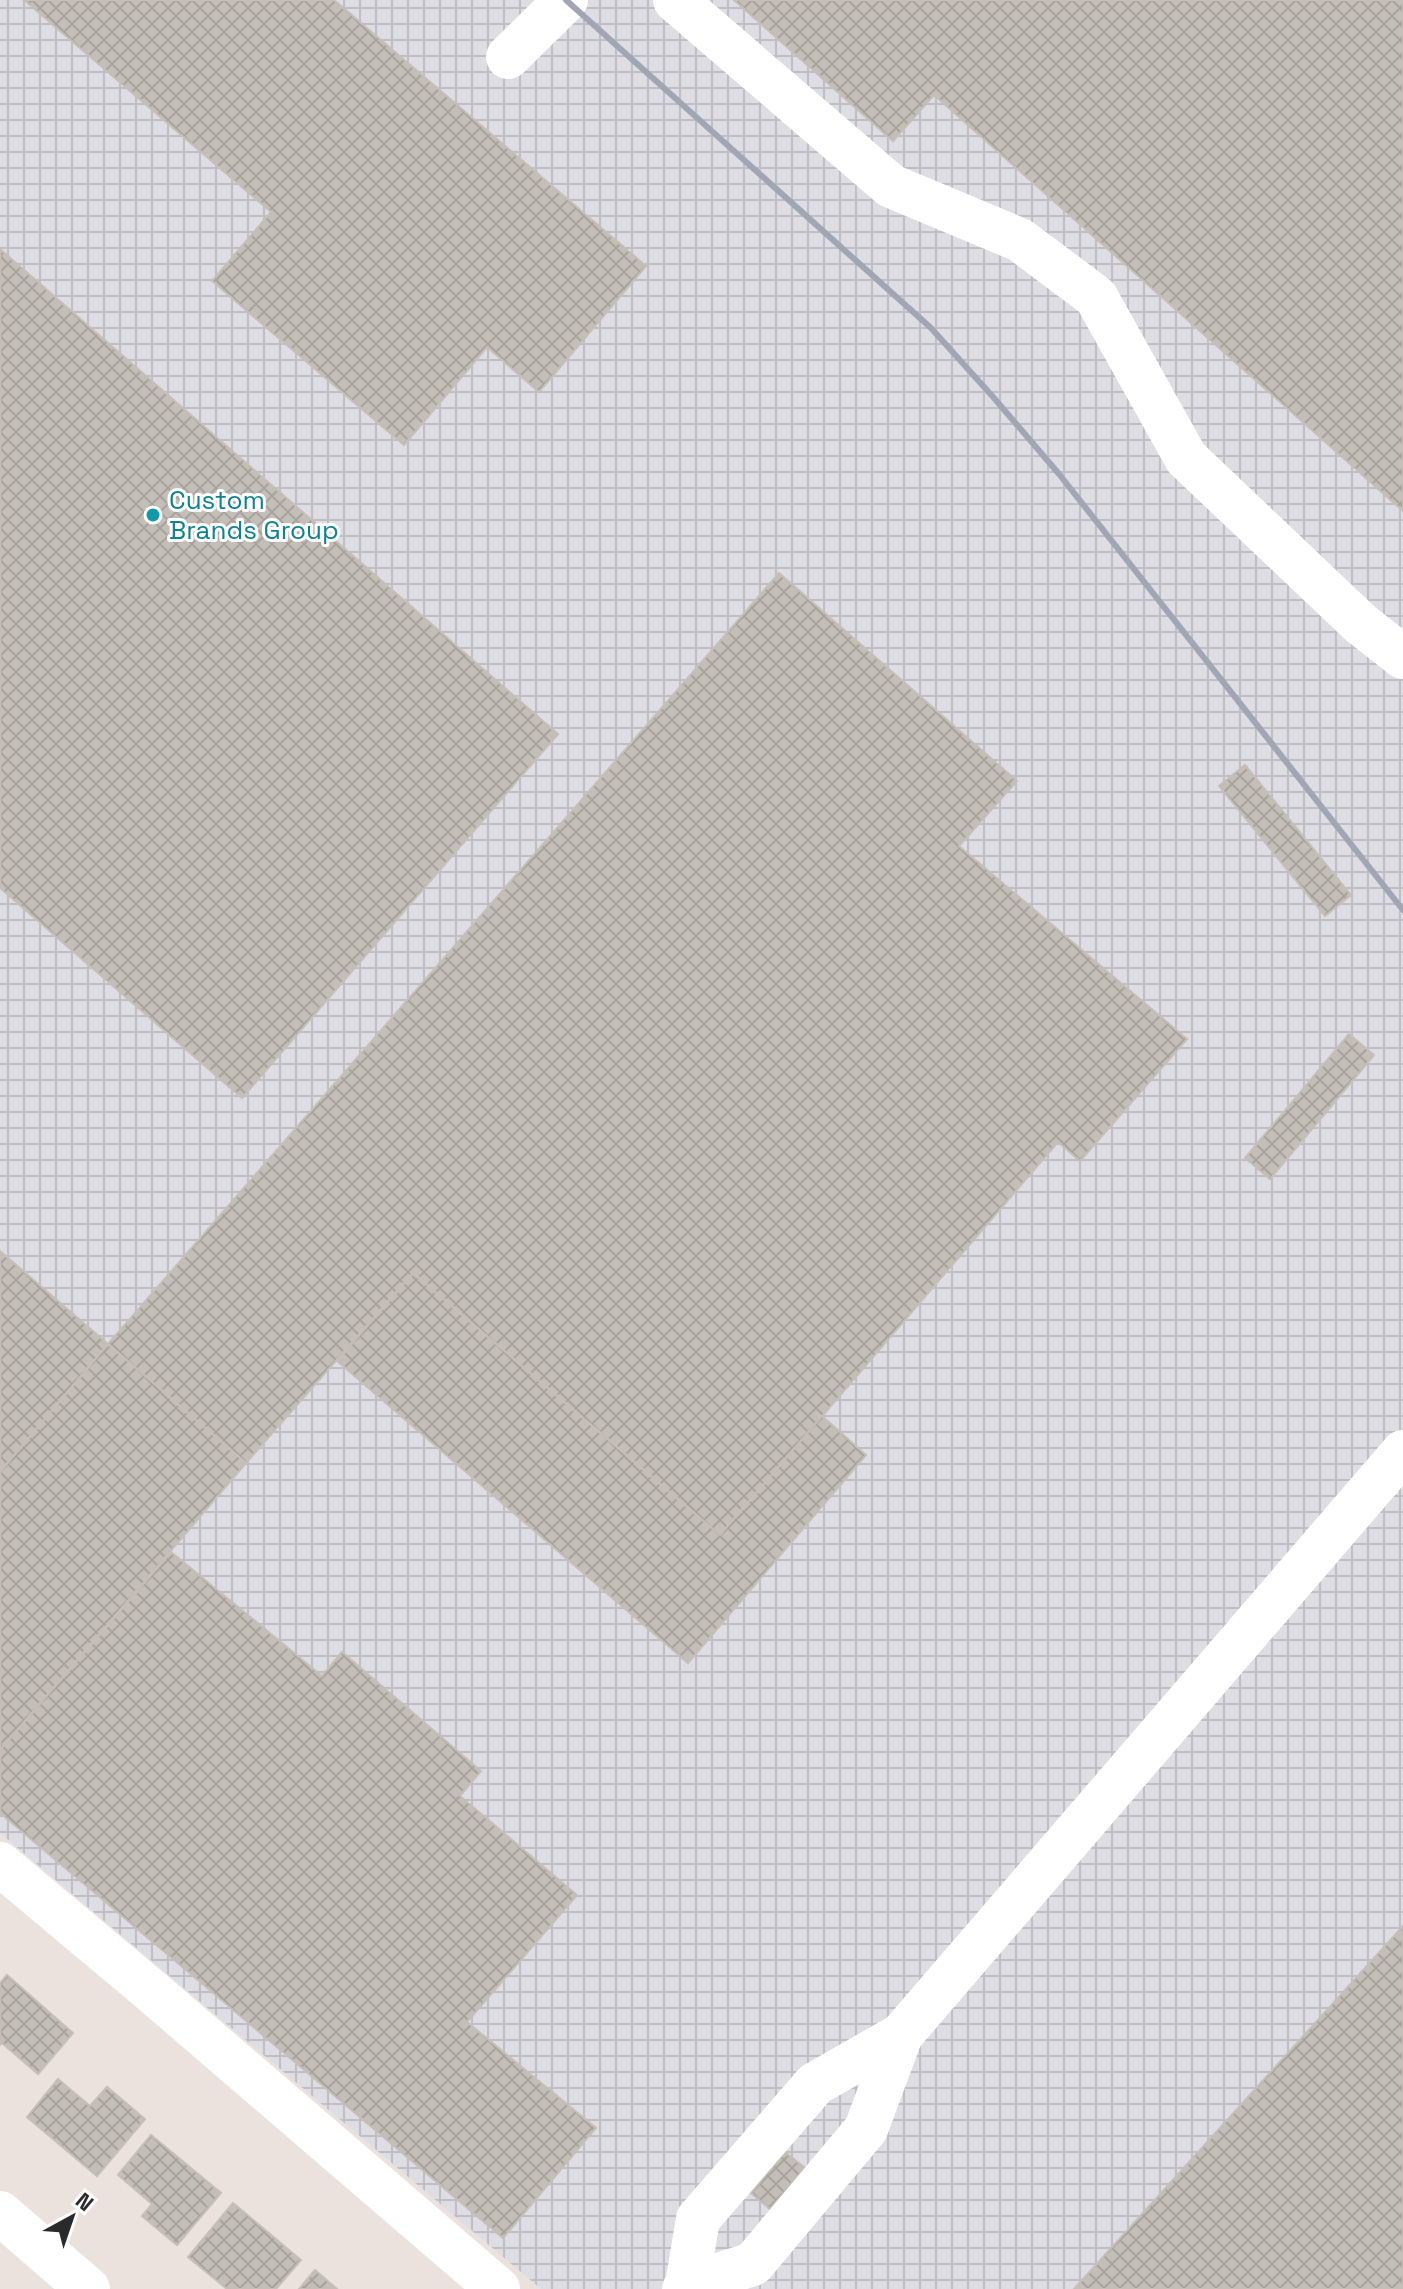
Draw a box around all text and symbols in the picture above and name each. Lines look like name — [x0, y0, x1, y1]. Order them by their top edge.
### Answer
place label: Custom Brands Group — [169, 483, 339, 547]
marker: Custom Brands Group — [144, 506, 162, 524]
north arrow — [32, 2177, 112, 2257]
text: N — [70, 2186, 100, 2217]

